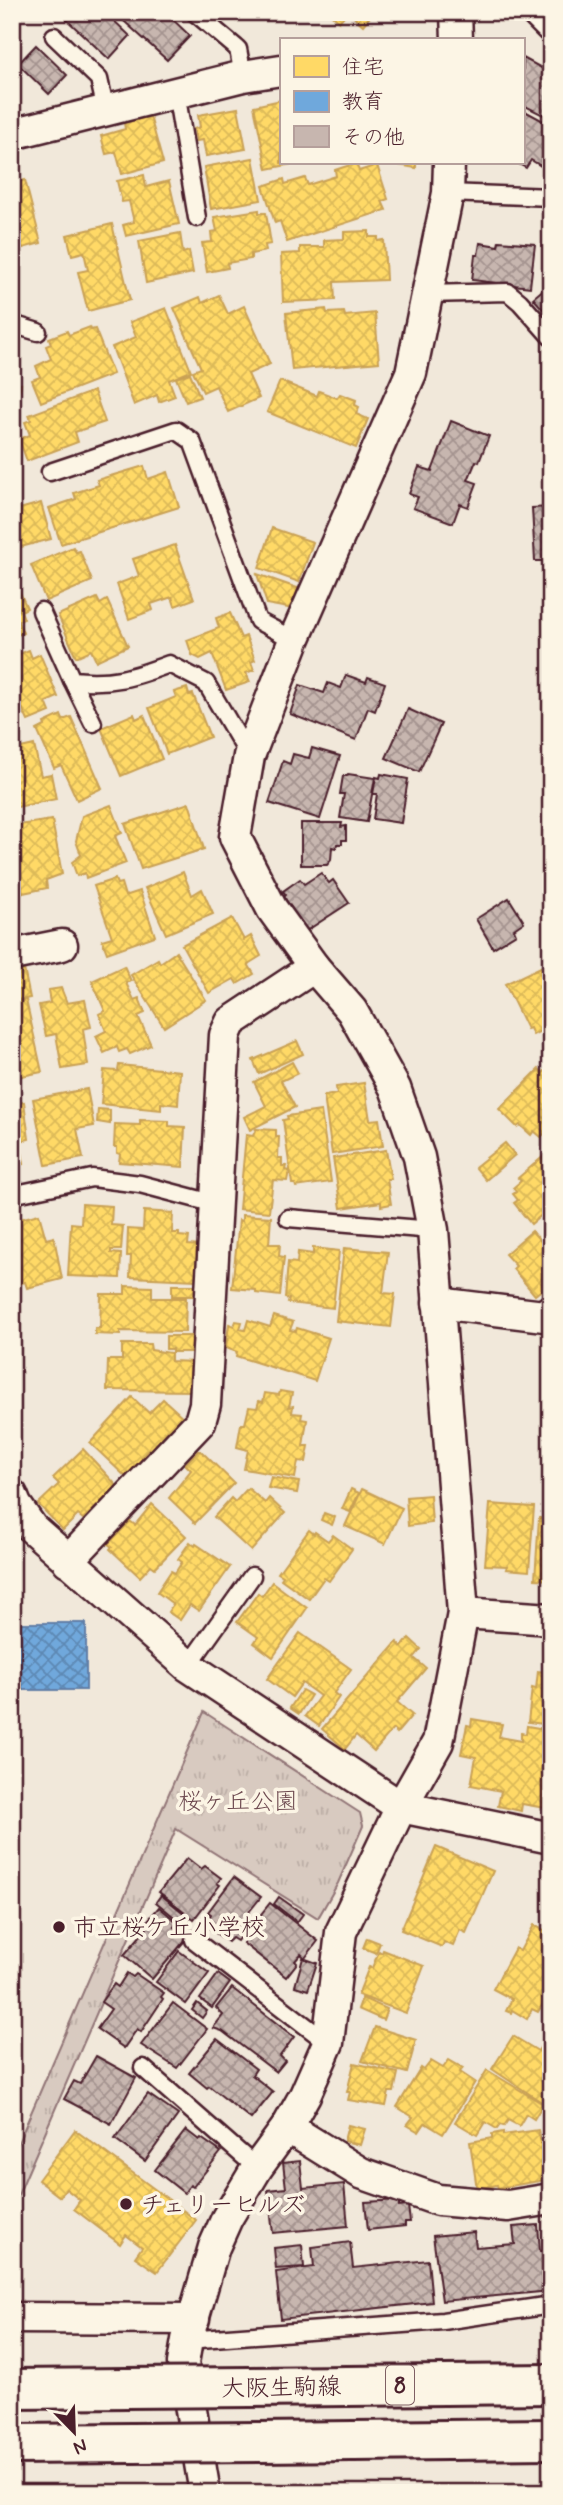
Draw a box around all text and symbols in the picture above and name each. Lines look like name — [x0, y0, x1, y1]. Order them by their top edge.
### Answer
legend — [280, 38, 524, 164]
text: 住宅 — [342, 54, 384, 82]
text: 教育 — [342, 88, 384, 116]
text: その他 — [342, 124, 405, 152]
park label: 桜ヶ丘公園 — [178, 1787, 298, 1818]
place label: 市立桜ケ丘小学校 — [73, 1913, 265, 1944]
marker: 市立桜ケ丘小学校 — [51, 1919, 67, 1935]
place label: チェリーヒルズ — [140, 2190, 305, 2221]
marker: チェリーヒルズ — [118, 2196, 134, 2212]
road number: 8 — [386, 2366, 414, 2404]
street label: 大阪生駒線 — [221, 2372, 341, 2405]
north arrow — [38, 2396, 108, 2466]
text: N — [69, 2432, 91, 2460]

